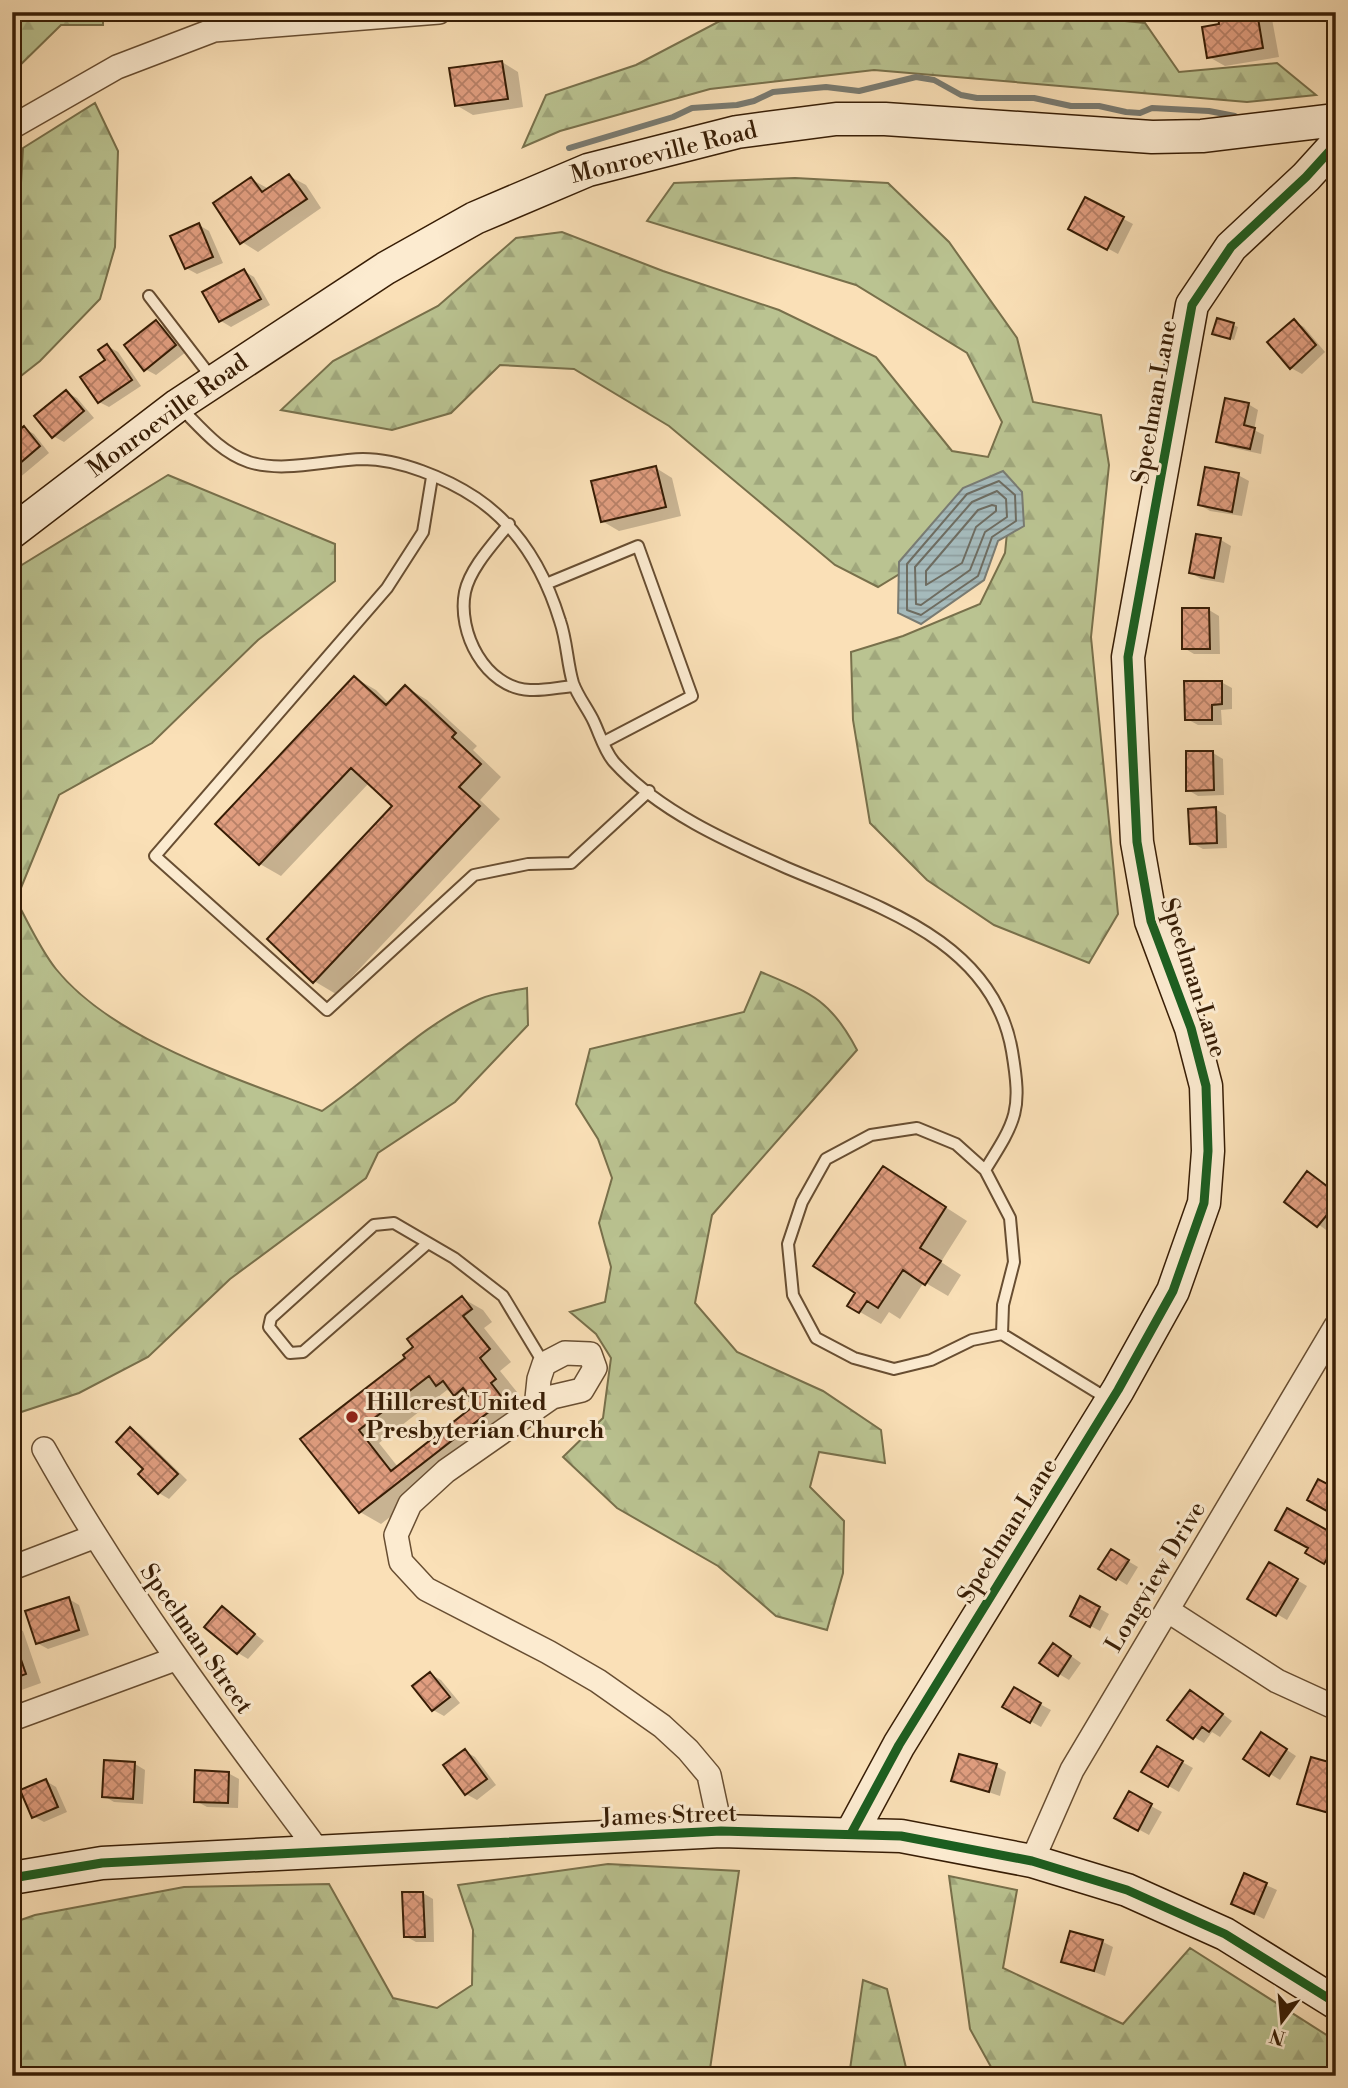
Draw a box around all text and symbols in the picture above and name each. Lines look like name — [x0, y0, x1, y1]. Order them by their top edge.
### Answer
street label: Monroeville Road — [568, 115, 761, 191]
street label: Speelman Lane — [1126, 318, 1184, 486]
street label: Monroeville Road — [82, 347, 255, 484]
street label: Speelman Lane — [1153, 894, 1233, 1062]
place label: Hillcrest United Presbyterian Church — [366, 1388, 604, 1446]
marker: Hillcrest United Presbyterian Church — [344, 1409, 360, 1425]
street label: Speelman Lane — [951, 1453, 1065, 1609]
street label: Longview Drive — [1099, 1496, 1213, 1658]
street label: Speelman Street — [133, 1558, 259, 1720]
street label: James Street — [599, 1799, 738, 1833]
north arrow — [1246, 1986, 1316, 2056]
text: N — [1267, 2023, 1288, 2050]

